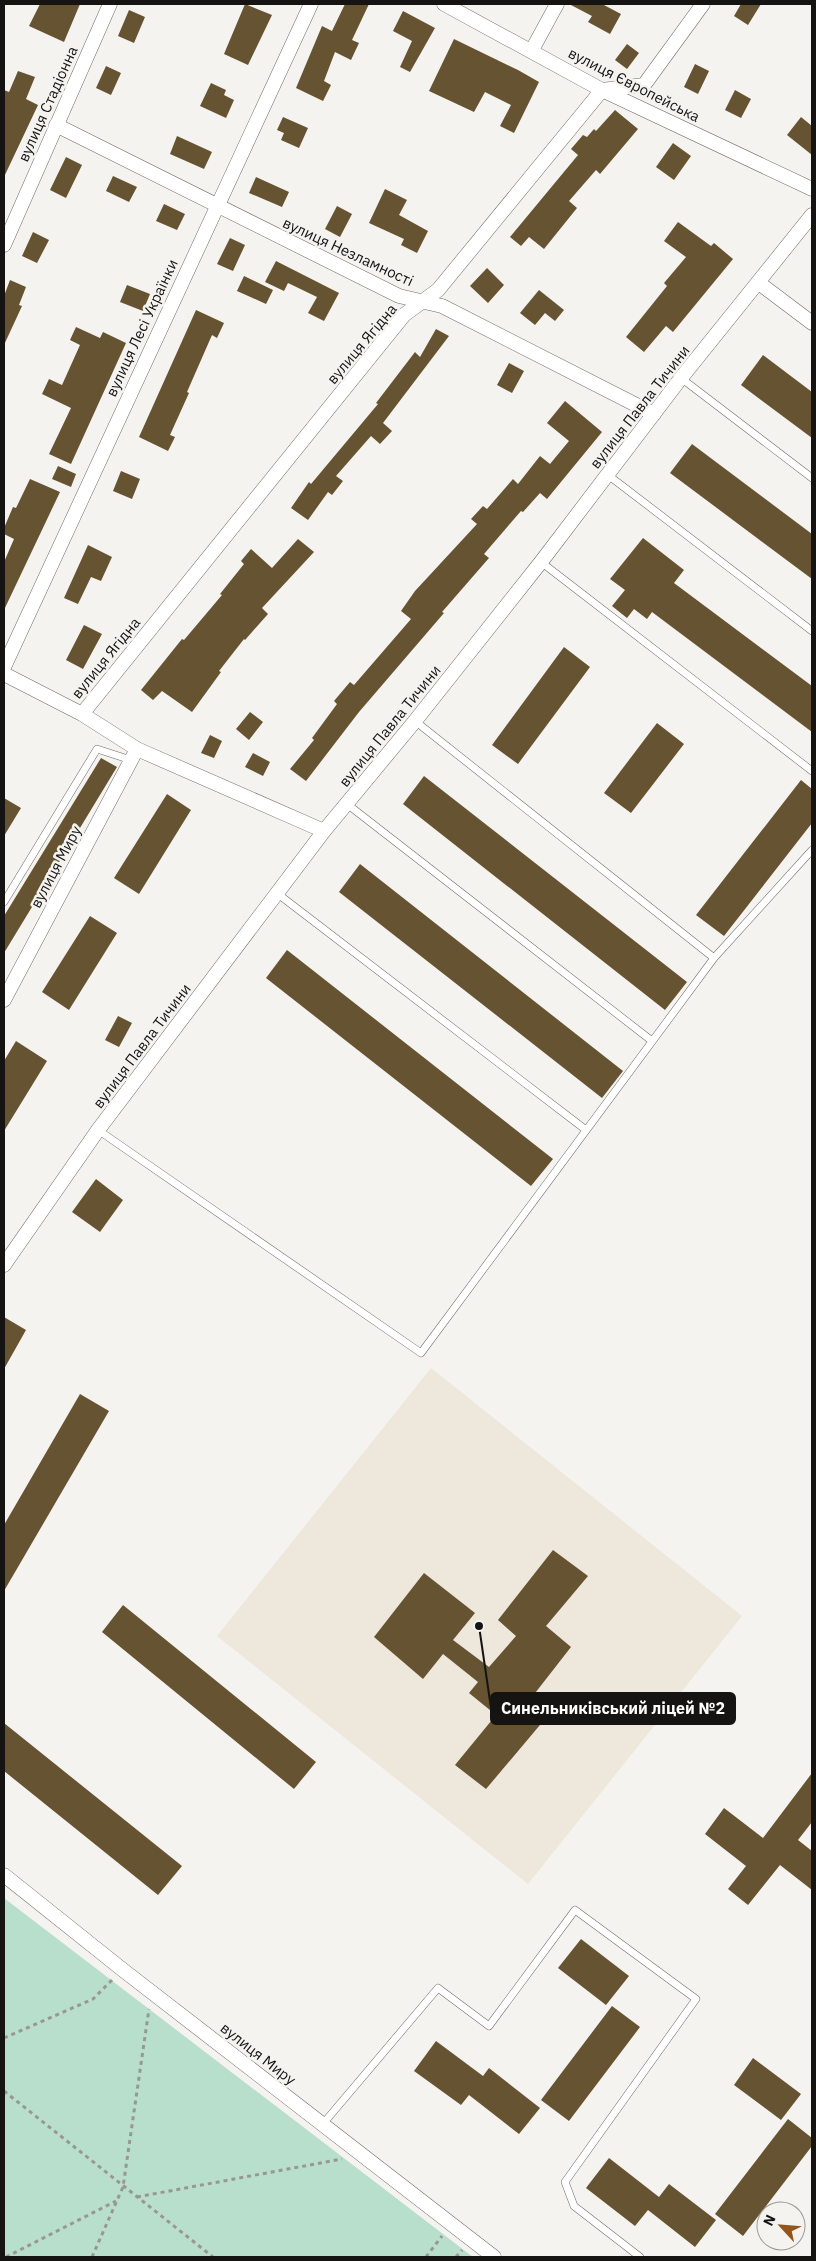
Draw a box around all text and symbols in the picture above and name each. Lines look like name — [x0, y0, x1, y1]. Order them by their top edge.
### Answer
street label: вулиця Стадіонна — [14, 43, 82, 165]
street label: вулиця Європейська — [565, 43, 703, 126]
street label: вулиця Незламності — [280, 213, 417, 290]
street label: вулиця Лесі Українки — [101, 256, 182, 400]
street label: вулиця Ягідна — [323, 300, 401, 388]
street label: вулиця Павла Тичини — [586, 341, 694, 472]
street label: вулиця Ягідна — [67, 613, 144, 702]
street label: вулиця Павла Тичини — [335, 661, 445, 790]
street label: вулиця Миру — [26, 822, 85, 911]
street label: вулиця Павла Тичини — [88, 980, 195, 1112]
callout: Синельниківський ліцей №2 — [491, 1693, 735, 1724]
text: Синельниківський ліцей №2 — [501, 1698, 725, 1718]
street label: вулиця Миру — [217, 2018, 300, 2089]
north arrow — [756, 2201, 806, 2251]
text: N — [759, 2212, 780, 2229]

